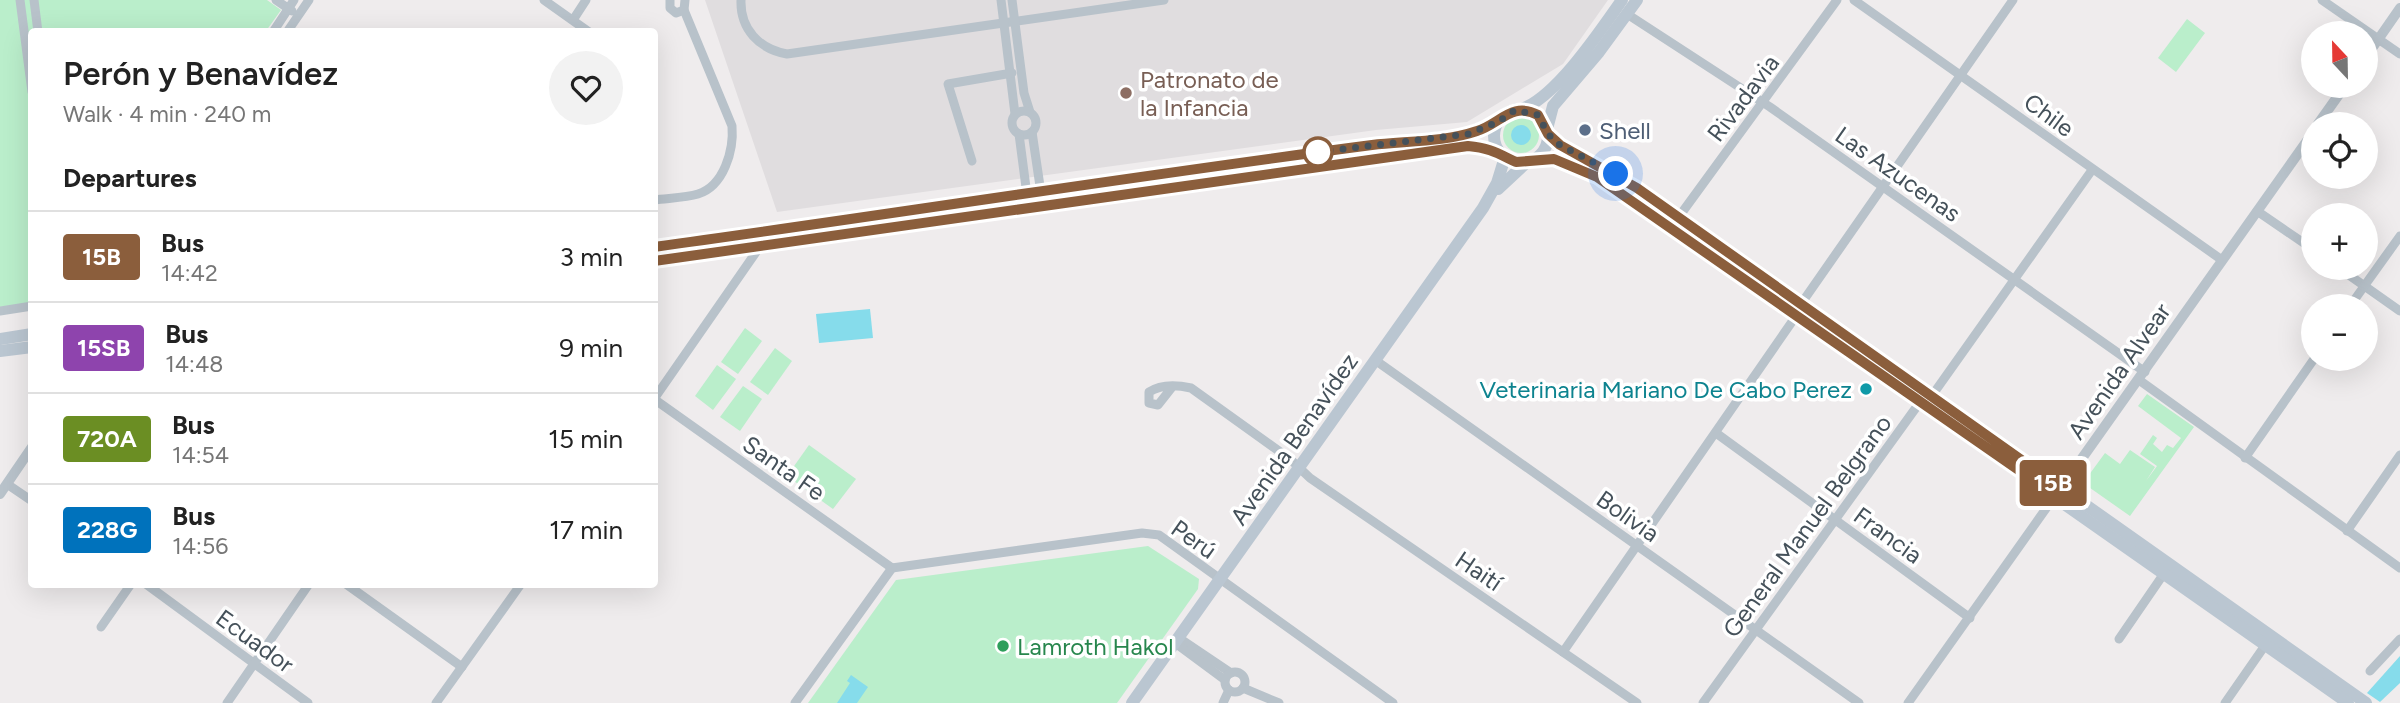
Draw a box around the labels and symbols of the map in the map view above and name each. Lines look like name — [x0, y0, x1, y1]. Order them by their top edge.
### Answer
north arrow — [2301, 21, 2378, 98]
street label: Rivadavia — [1701, 49, 1785, 147]
place label: Patronato de la Infancia — [1140, 65, 1279, 122]
marker: Patronato de la Infancia — [1118, 85, 1134, 101]
street label: Chile — [2018, 87, 2080, 143]
place label: Shell — [1599, 116, 1651, 145]
street label: Las Azucenas — [1830, 120, 1966, 228]
marker: Shell — [1577, 122, 1593, 138]
unlabelled marker — [1303, 137, 1333, 167]
your location — [1598, 156, 1633, 191]
street label: Avenida Alvear — [2061, 297, 2177, 445]
street label: Avenida Benavídez — [1224, 348, 1364, 530]
place label: Veterinaria Mariano De Cabo Perez — [1479, 375, 1852, 404]
marker: Veterinaria Mariano De Cabo Perez — [1858, 381, 1874, 397]
street label: General Manuel Belgrano — [1717, 409, 1897, 643]
street label: Santa Fe — [737, 429, 831, 507]
line badge: 15B — [2013, 460, 2093, 506]
street label: Bolivia — [1591, 484, 1665, 548]
street label: Francia — [1848, 501, 1928, 569]
street label: Perú — [1166, 513, 1222, 565]
street label: Haití — [1450, 545, 1509, 598]
street label: Ecuador — [211, 603, 299, 679]
place label: Lamroth Hakol — [1017, 632, 1173, 661]
marker: Lamroth Hakol — [995, 638, 1011, 654]

